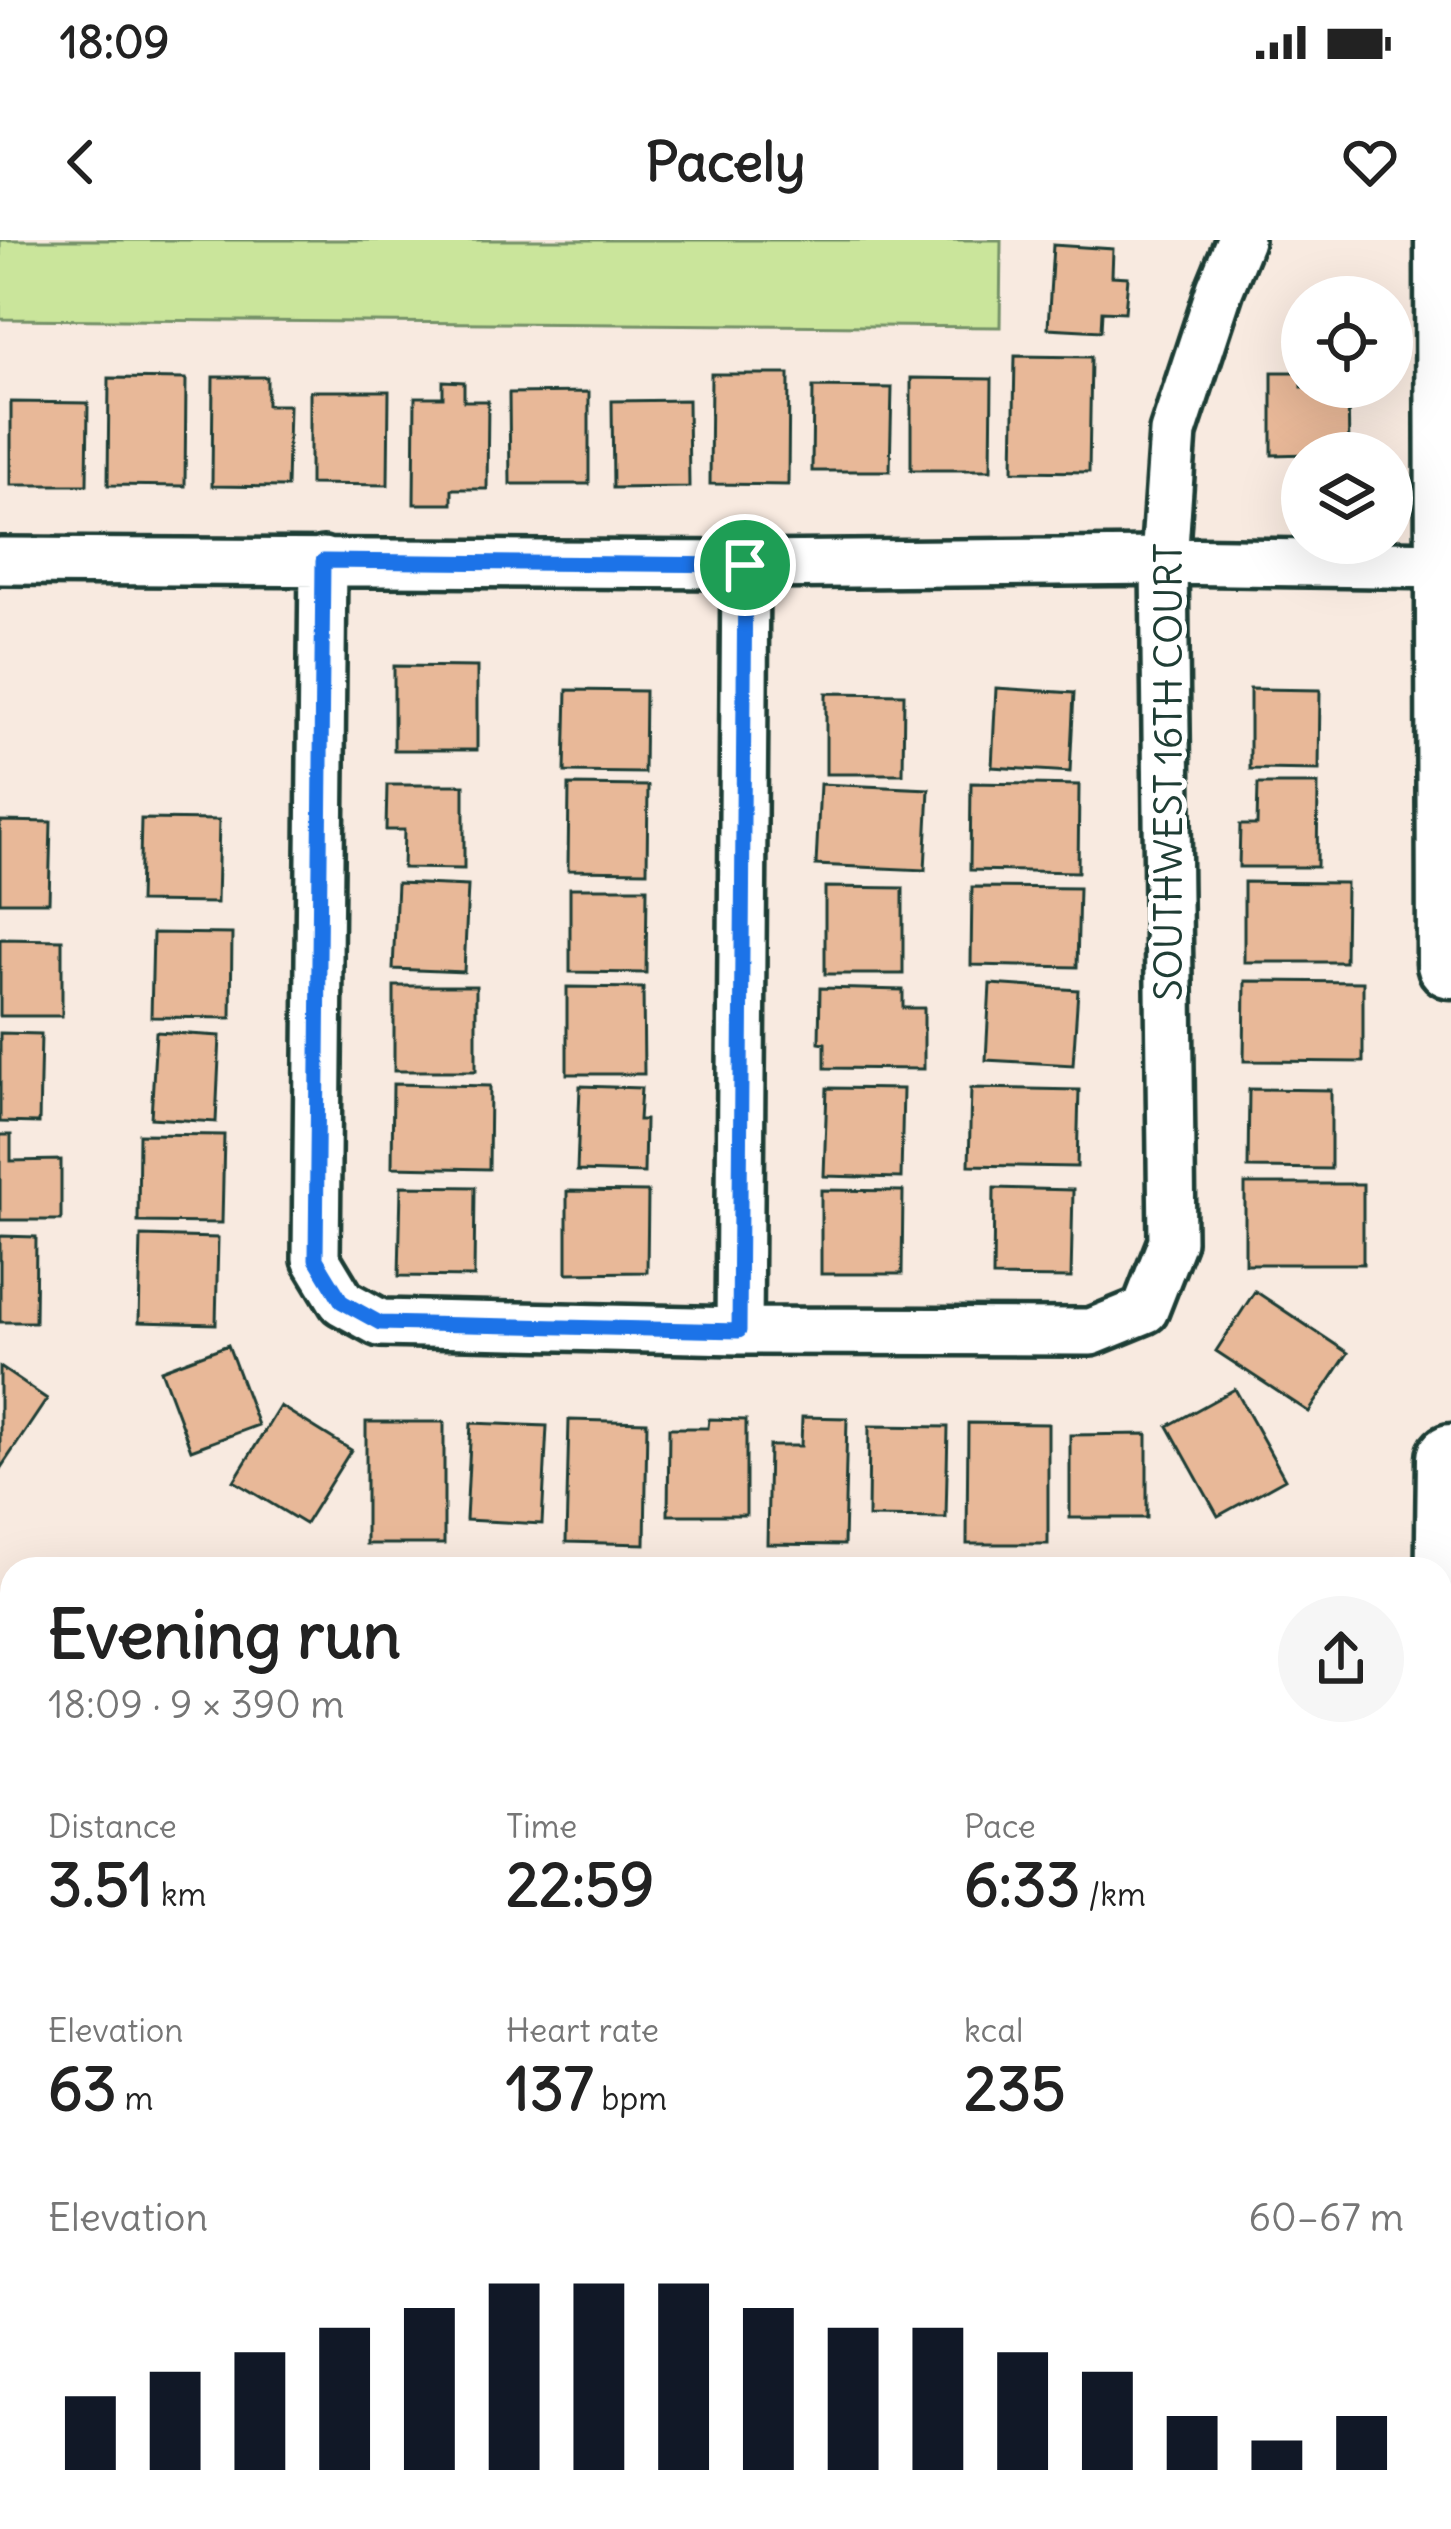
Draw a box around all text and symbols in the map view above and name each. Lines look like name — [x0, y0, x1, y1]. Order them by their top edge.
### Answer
text: 18:09 — [60, 14, 169, 70]
text: Pacely — [645, 128, 806, 196]
icon: back — [48, 129, 114, 195]
icon: heart — [1337, 129, 1403, 195]
map controls — [1281, 276, 1413, 564]
button: locate — [1281, 276, 1413, 408]
button: layers — [1281, 432, 1413, 564]
pin — [694, 514, 796, 616]
icon: arrive — [712, 532, 778, 598]
street label: SOUTHWEST 16TH COURT — [1144, 543, 1193, 1001]
text: Evening run — [48, 1593, 401, 1676]
button: share — [1278, 1596, 1404, 1722]
text: 18:09 · 9 × 390 m — [48, 1680, 344, 1729]
text: Distance — [48, 1805, 177, 1847]
text: Time — [506, 1805, 577, 1847]
text: Pace — [964, 1805, 1036, 1847]
text: 3.51 — [48, 1847, 153, 1922]
text: 22:59 — [506, 1847, 654, 1922]
text: 6:33 — [964, 1847, 1080, 1922]
text: km — [153, 1873, 206, 1915]
text: /km — [1080, 1873, 1146, 1915]
text: Elevation — [48, 2009, 183, 2051]
text: Heart rate — [506, 2009, 659, 2051]
text: kcal — [964, 2009, 1023, 2051]
text: 63 — [48, 2051, 117, 2126]
text: 137 — [506, 2051, 593, 2126]
text: 235 — [964, 2051, 1065, 2126]
text: m — [117, 2077, 154, 2119]
text: bpm — [593, 2077, 667, 2119]
text: Elevation — [48, 2193, 208, 2242]
text: 60–67 m — [1249, 2193, 1404, 2242]

